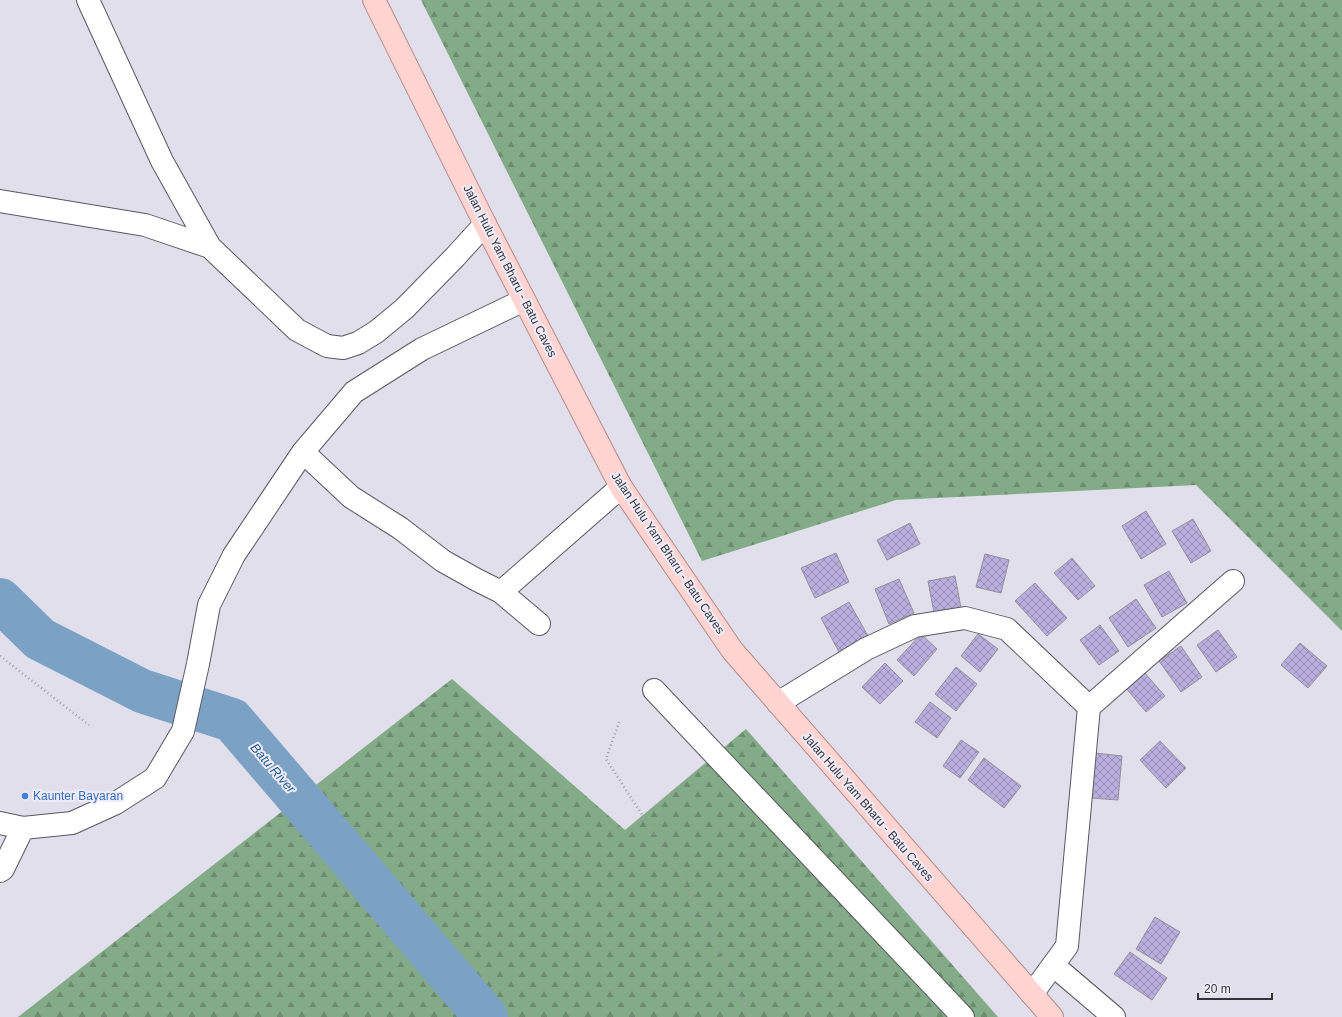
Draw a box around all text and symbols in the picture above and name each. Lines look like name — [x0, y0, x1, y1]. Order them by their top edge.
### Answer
street label: Jalan Hulu Yam Bharu - Batu Caves — [460, 182, 560, 360]
street label: Jalan Hulu Yam Bharu - Batu Caves — [609, 470, 727, 636]
street label: Jalan Hulu Yam Bharu - Batu Caves — [800, 730, 936, 884]
water label: Batu River — [247, 740, 299, 796]
place label: Kaunter Bayaran — [33, 789, 123, 803]
marker: Kaunter Bayaran — [20, 791, 30, 801]
scale bar — [1198, 975, 1272, 1001]
text: 20 m — [1204, 982, 1231, 996]

